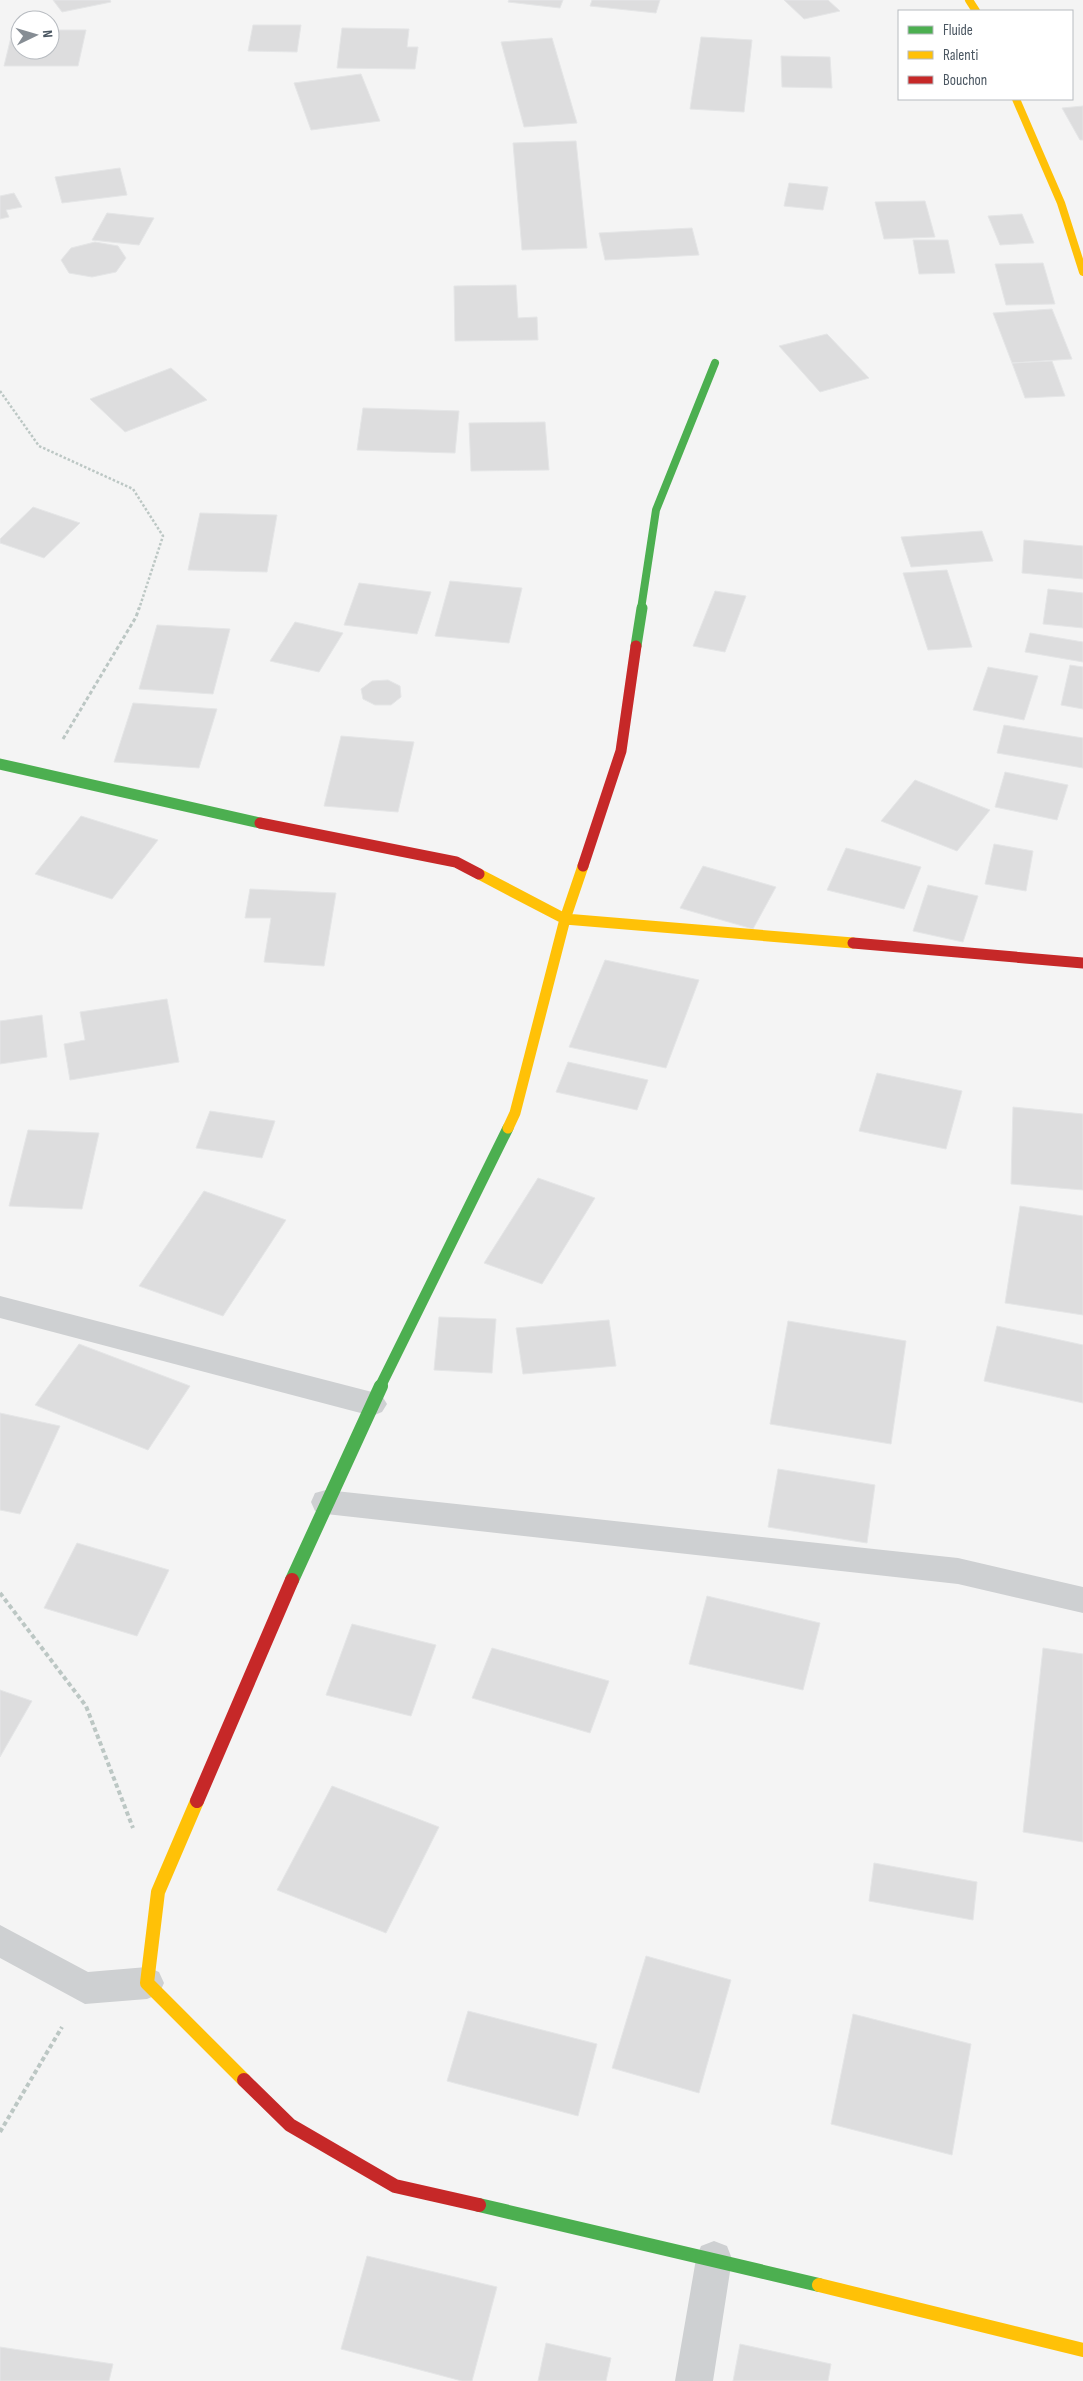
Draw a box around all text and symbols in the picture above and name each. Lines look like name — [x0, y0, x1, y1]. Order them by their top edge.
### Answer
north arrow — [10, 10, 60, 60]
legend — [898, 10, 1073, 100]
text: Fluide — [943, 21, 973, 40]
text: N — [39, 29, 56, 38]
text: Ralenti — [943, 46, 978, 65]
text: Bouchon — [943, 71, 987, 90]

